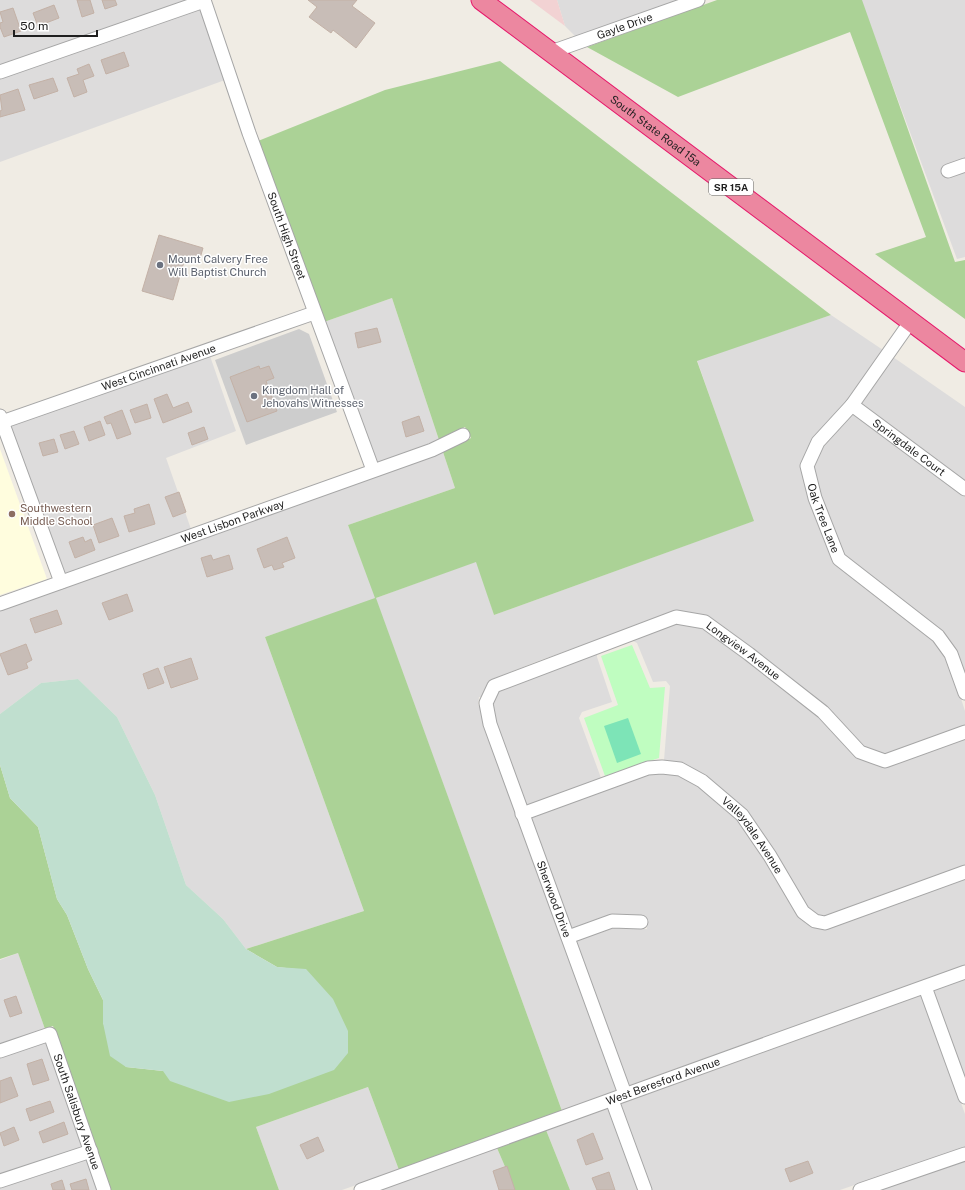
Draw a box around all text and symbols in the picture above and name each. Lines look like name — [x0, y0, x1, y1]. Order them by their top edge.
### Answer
street label: Gayle Drive — [595, 11, 654, 41]
scale bar — [14, 12, 97, 38]
text: 50 m — [20, 19, 48, 33]
street label: South State Road 15a — [608, 93, 703, 168]
road number: SR 15A — [709, 179, 753, 195]
street label: South High Street — [265, 190, 308, 281]
place label: Mount Calvery Free Will Baptist Church — [168, 253, 268, 278]
marker: Mount Calvery Free Will Baptist Church — [155, 260, 165, 270]
street label: West Cincinnati Avenue — [100, 342, 217, 393]
place label: Kingdom Hall of Jehovahs Witnesses — [262, 384, 364, 409]
marker: Kingdom Hall of Jehovahs Witnesses — [249, 391, 259, 401]
street label: Springdale Court — [870, 416, 948, 478]
street label: Oak Tree Lane — [806, 482, 842, 555]
street label: West Lisbon Parkway — [179, 497, 286, 545]
place label: Southwestern Middle School — [20, 502, 93, 527]
marker: Southwestern Middle School — [7, 509, 17, 519]
street label: Longview Avenue — [704, 619, 783, 682]
street label: Valleydale Avenue — [719, 794, 785, 876]
street label: Sherwood Drive — [535, 859, 573, 939]
street label: South Salisbury Avenue — [51, 1052, 103, 1171]
street label: West Beresford Avenue — [604, 1055, 721, 1107]

